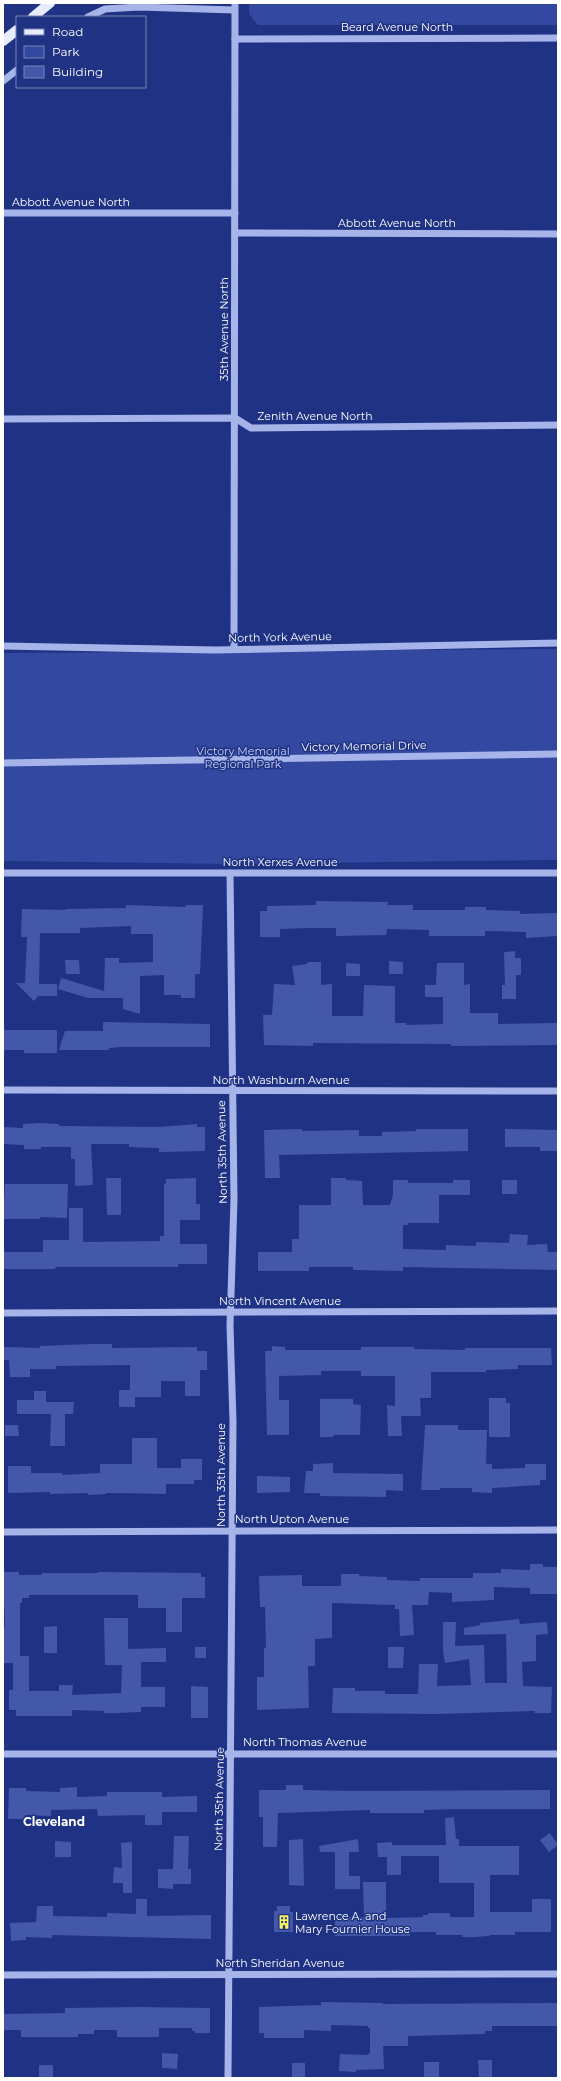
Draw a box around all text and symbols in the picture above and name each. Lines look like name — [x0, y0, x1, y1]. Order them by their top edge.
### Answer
legend — [16, 16, 146, 88]
street label: Beard Avenue North — [341, 20, 453, 34]
text: Road — [52, 24, 83, 39]
text: Park — [52, 44, 80, 59]
text: Building — [52, 64, 103, 79]
street label: Abbott Avenue North — [12, 195, 130, 209]
street label: Abbott Avenue North — [338, 216, 456, 230]
street label: 35th Avenue North — [217, 277, 231, 381]
street label: Zenith Avenue North — [257, 409, 373, 423]
street label: North York Avenue — [228, 629, 332, 645]
street label: Victory Memorial Drive — [301, 738, 427, 754]
park label: Victory Memorial Regional Park — [196, 744, 290, 771]
street label: North Xerxes Avenue — [222, 855, 338, 869]
street label: North Washburn Avenue — [212, 1073, 350, 1087]
street label: North 35th Avenue — [214, 1100, 230, 1204]
street label: North Vincent Avenue — [219, 1294, 341, 1308]
street label: North 35th Avenue — [214, 1423, 228, 1527]
street label: North Upton Avenue — [235, 1512, 350, 1526]
street label: North Thomas Avenue — [243, 1735, 367, 1749]
street label: North 35th Avenue — [211, 1747, 227, 1851]
district label: Cleveland — [23, 1814, 85, 1829]
place label: Lawrence A. and Mary Fournier House — [295, 1909, 410, 1936]
building icon: Lawrence A. and Mary Fournier House — [276, 1914, 292, 1930]
street label: North Sheridan Avenue — [215, 1956, 345, 1970]

